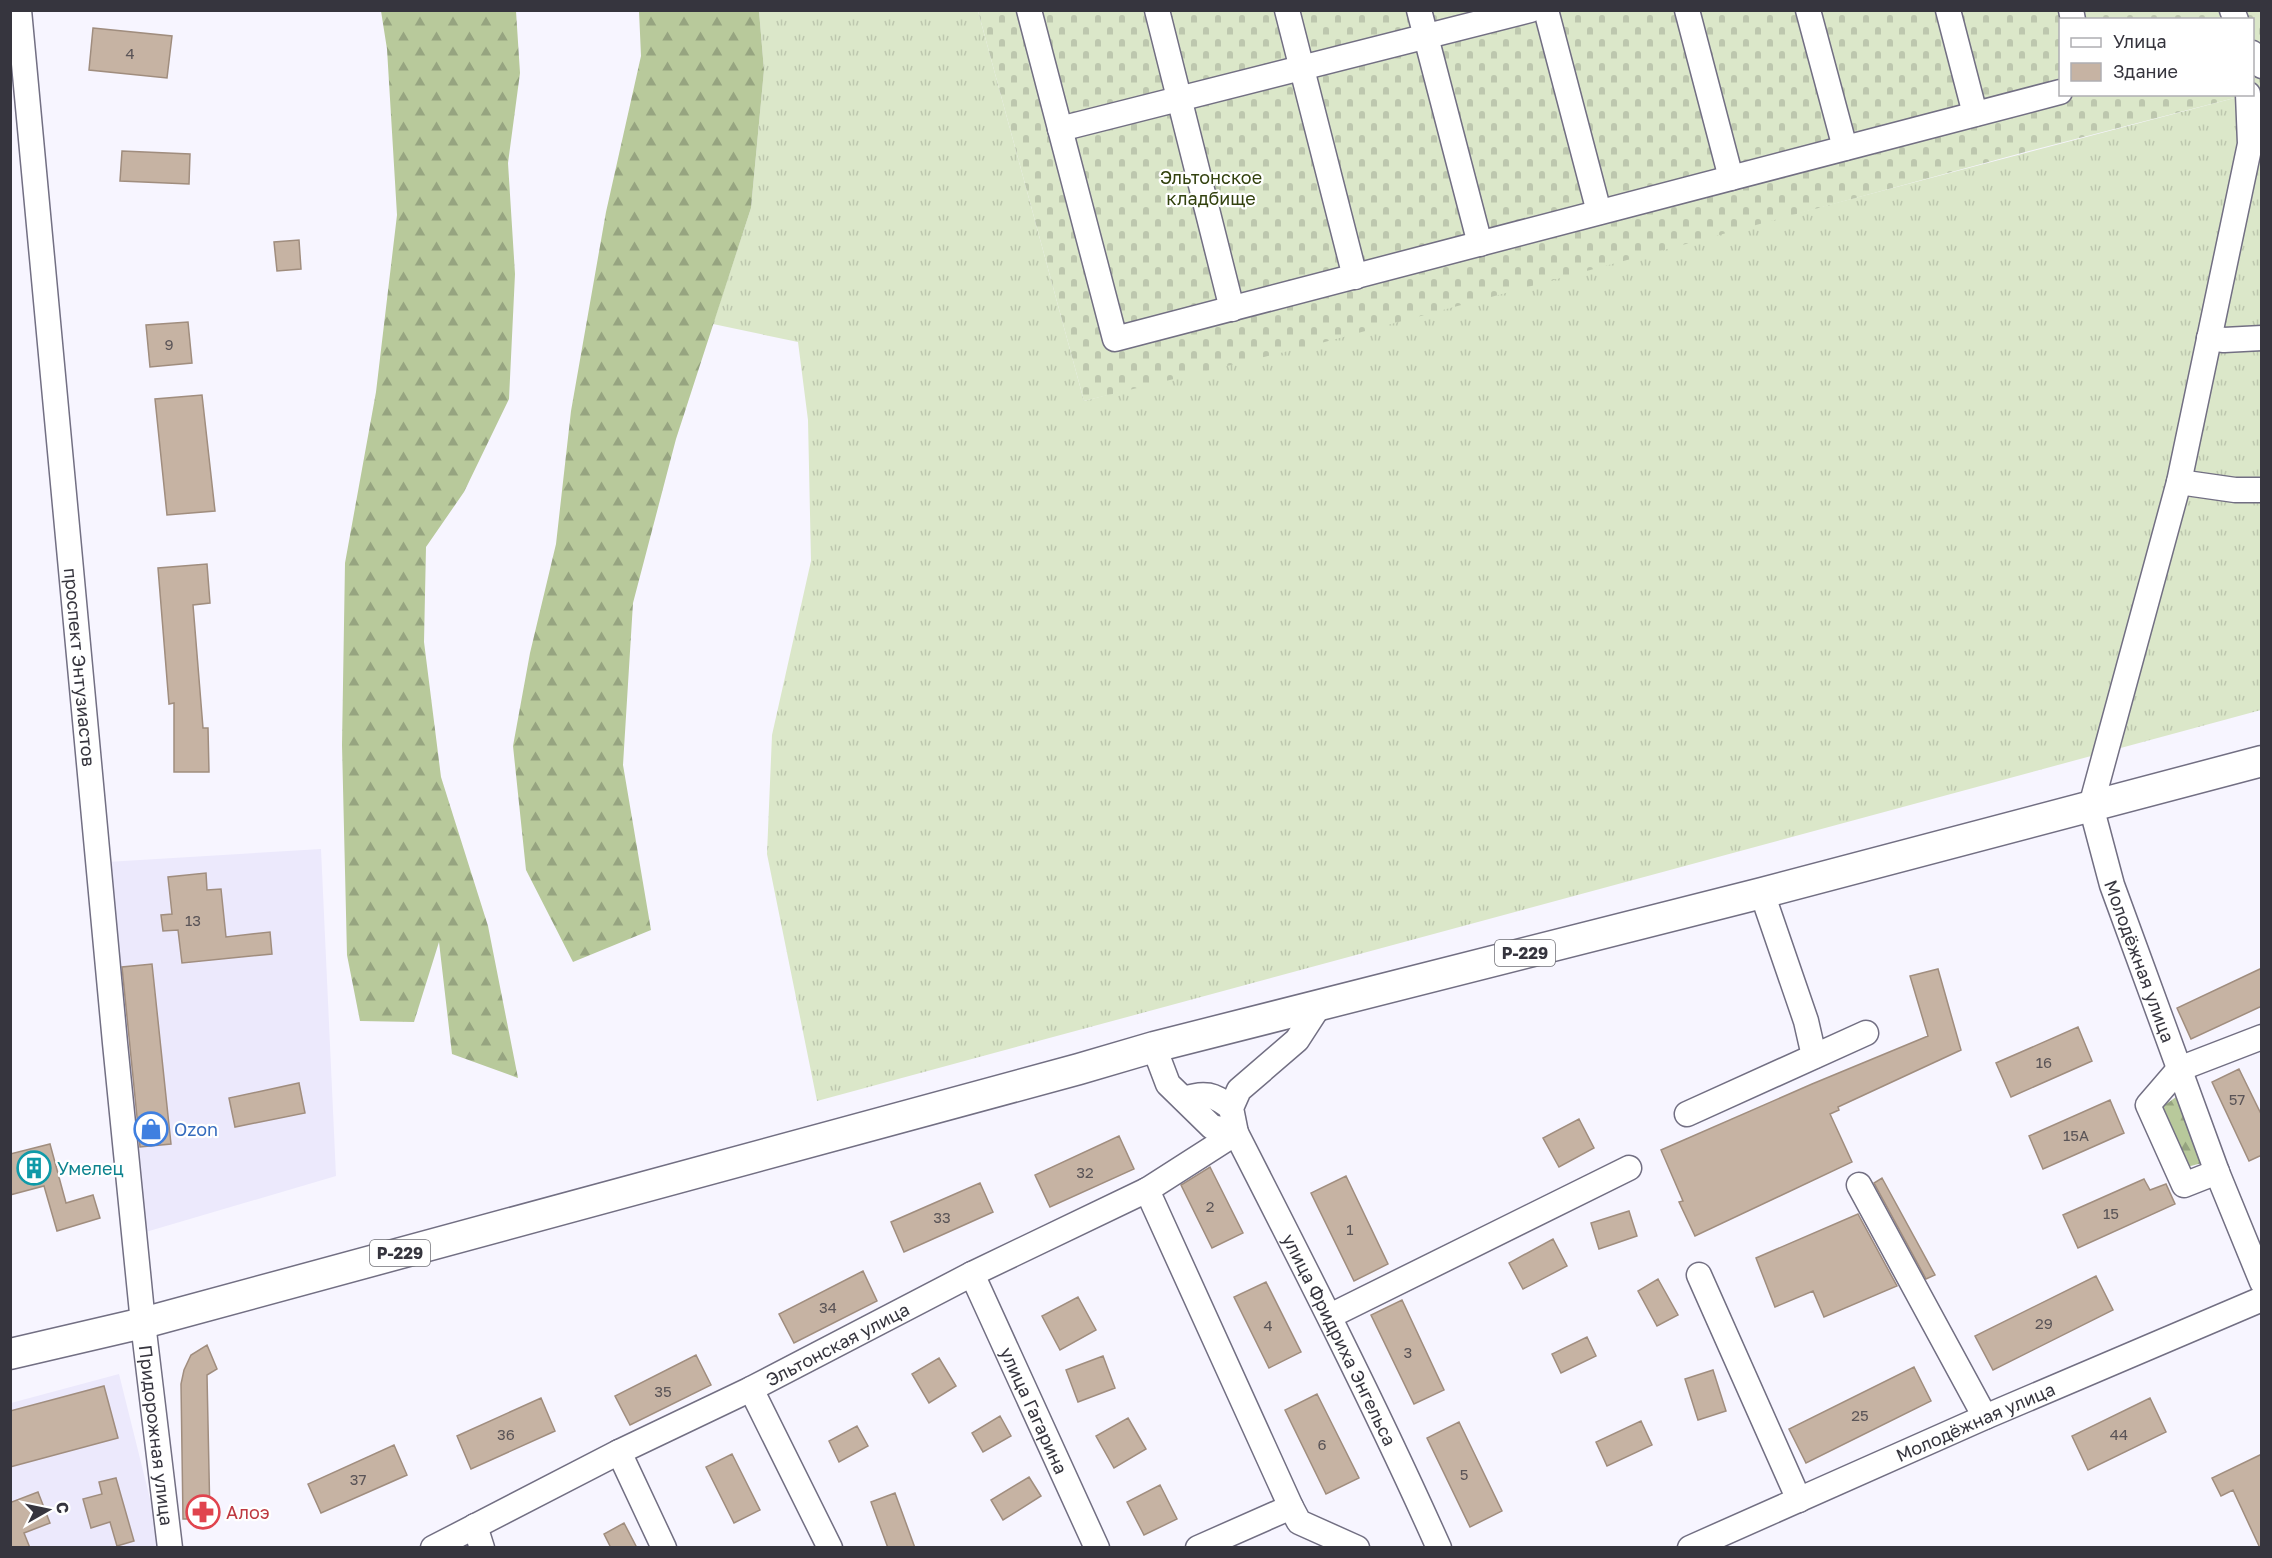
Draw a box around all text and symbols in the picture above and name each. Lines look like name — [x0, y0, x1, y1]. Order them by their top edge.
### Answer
legend — [2059, 18, 2254, 96]
text: Улица — [2113, 30, 2167, 52]
house number: 4 — [125, 44, 135, 62]
text: Здание — [2113, 60, 2178, 82]
park label: Эльтонское кладбище — [1160, 166, 1262, 209]
house number: 9 — [164, 335, 174, 353]
street label: проспект Энтузиастов — [60, 567, 100, 768]
street label: Молодёжная улица — [2100, 877, 2180, 1045]
house number: 13 — [185, 911, 201, 929]
road number: Р-229 — [1495, 940, 1555, 966]
house number: 16 — [2036, 1053, 2052, 1071]
house number: 57 — [2229, 1090, 2245, 1108]
shop icon: Ozon — [133, 1111, 169, 1147]
place label: Ozon — [174, 1118, 218, 1140]
house number: 15А — [2063, 1126, 2089, 1144]
building icon: Умелец — [16, 1150, 52, 1186]
place label: Умелец — [57, 1157, 124, 1179]
house number: 32 — [1076, 1163, 1094, 1181]
house number: 2 — [1206, 1197, 1214, 1215]
house number: 15 — [2103, 1204, 2119, 1222]
house number: 33 — [933, 1208, 951, 1226]
house number: 1 — [1346, 1220, 1354, 1238]
street label: улица Фридриха Энгельса — [1278, 1230, 1401, 1449]
road number: Р-229 — [370, 1240, 430, 1266]
street label: Эльтонская улица — [762, 1298, 913, 1390]
house number: 34 — [819, 1298, 837, 1316]
house number: 29 — [2035, 1314, 2053, 1332]
house number: 4 — [1263, 1316, 1273, 1334]
house number: 3 — [1404, 1343, 1412, 1361]
street label: Придорожная улица — [135, 1344, 178, 1527]
street label: улица Гагарина — [996, 1344, 1073, 1477]
street label: Молодёжная улица — [1892, 1378, 2058, 1466]
house number: 35 — [654, 1382, 672, 1400]
house number: 25 — [1851, 1406, 1869, 1424]
house number: 36 — [497, 1425, 515, 1443]
house number: 44 — [2110, 1425, 2128, 1443]
house number: 6 — [1317, 1435, 1327, 1453]
house number: 5 — [1460, 1465, 1468, 1483]
house number: 37 — [350, 1470, 366, 1488]
north arrow — [18, 1480, 78, 1540]
pharmacy icon: Алоэ — [185, 1494, 221, 1530]
text: С — [52, 1500, 74, 1515]
place label: Алоэ — [226, 1501, 270, 1523]

